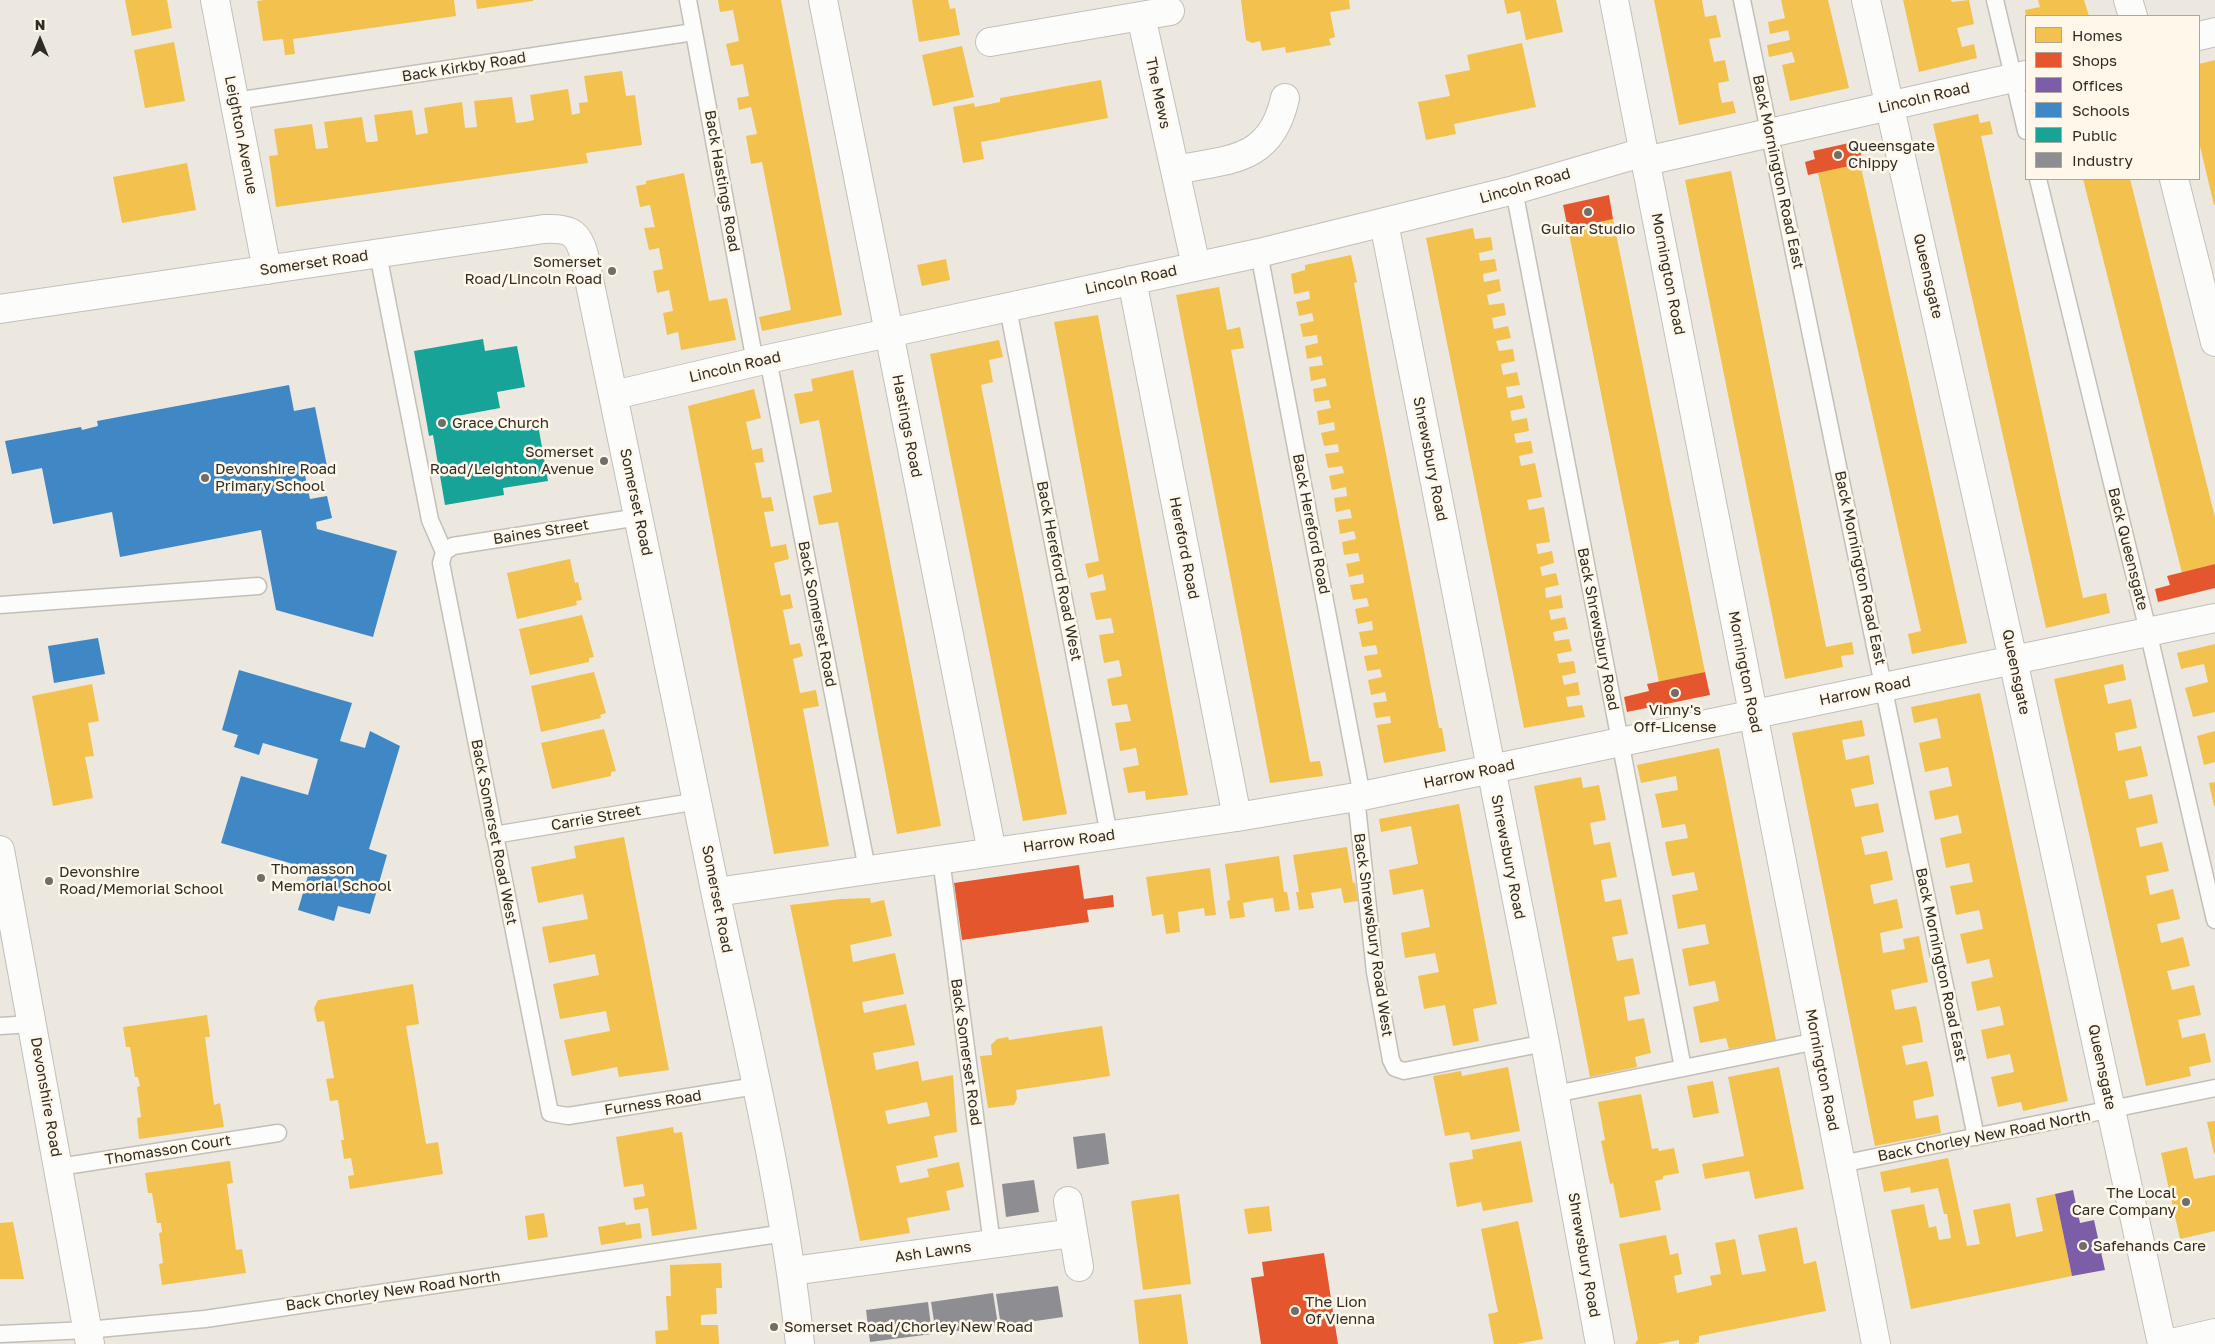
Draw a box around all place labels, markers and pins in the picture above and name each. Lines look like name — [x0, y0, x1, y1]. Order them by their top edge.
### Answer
place label: Queensgate Chippy — [1848, 137, 1935, 172]
marker: Queensgate Chippy — [1832, 149, 1844, 161]
marker: Guitar Studio — [1582, 206, 1594, 218]
place label: Guitar Studio — [1541, 220, 1635, 238]
place label: Somerset Road/Lincoln Road — [465, 253, 602, 288]
marker: Somerset Road/Lincoln Road — [606, 265, 618, 277]
place label: Grace Church — [452, 414, 549, 432]
marker: Grace Church — [436, 417, 448, 429]
place label: Somerset Road/Leighton Avenue — [430, 443, 594, 478]
marker: Somerset Road/Leighton Avenue — [598, 455, 610, 467]
place label: Devonshire Road Primary School — [215, 460, 336, 495]
marker: Devonshire Road Primary School — [199, 472, 211, 484]
marker: Vinny's Off-License — [1669, 687, 1681, 699]
place label: Vinny's Off-License — [1633, 701, 1717, 736]
place label: Thomasson Memorial School — [271, 860, 392, 895]
place label: Devonshire Road/Memorial School — [59, 863, 224, 898]
marker: Thomasson Memorial School — [255, 872, 267, 884]
marker: Devonshire Road/Memorial School — [43, 875, 55, 887]
place label: The Local Care Company — [2072, 1184, 2176, 1219]
marker: The Local Care Company — [2180, 1196, 2192, 1208]
place label: Safehands Care — [2093, 1237, 2206, 1255]
marker: Safehands Care — [2077, 1240, 2089, 1252]
place label: The Lion Of Vienna — [1305, 1293, 1375, 1328]
marker: The Lion Of Vienna — [1289, 1305, 1301, 1317]
place label: Somerset Road/Chorley New Road — [784, 1318, 1033, 1336]
marker: Somerset Road/Chorley New Road — [768, 1321, 780, 1333]

